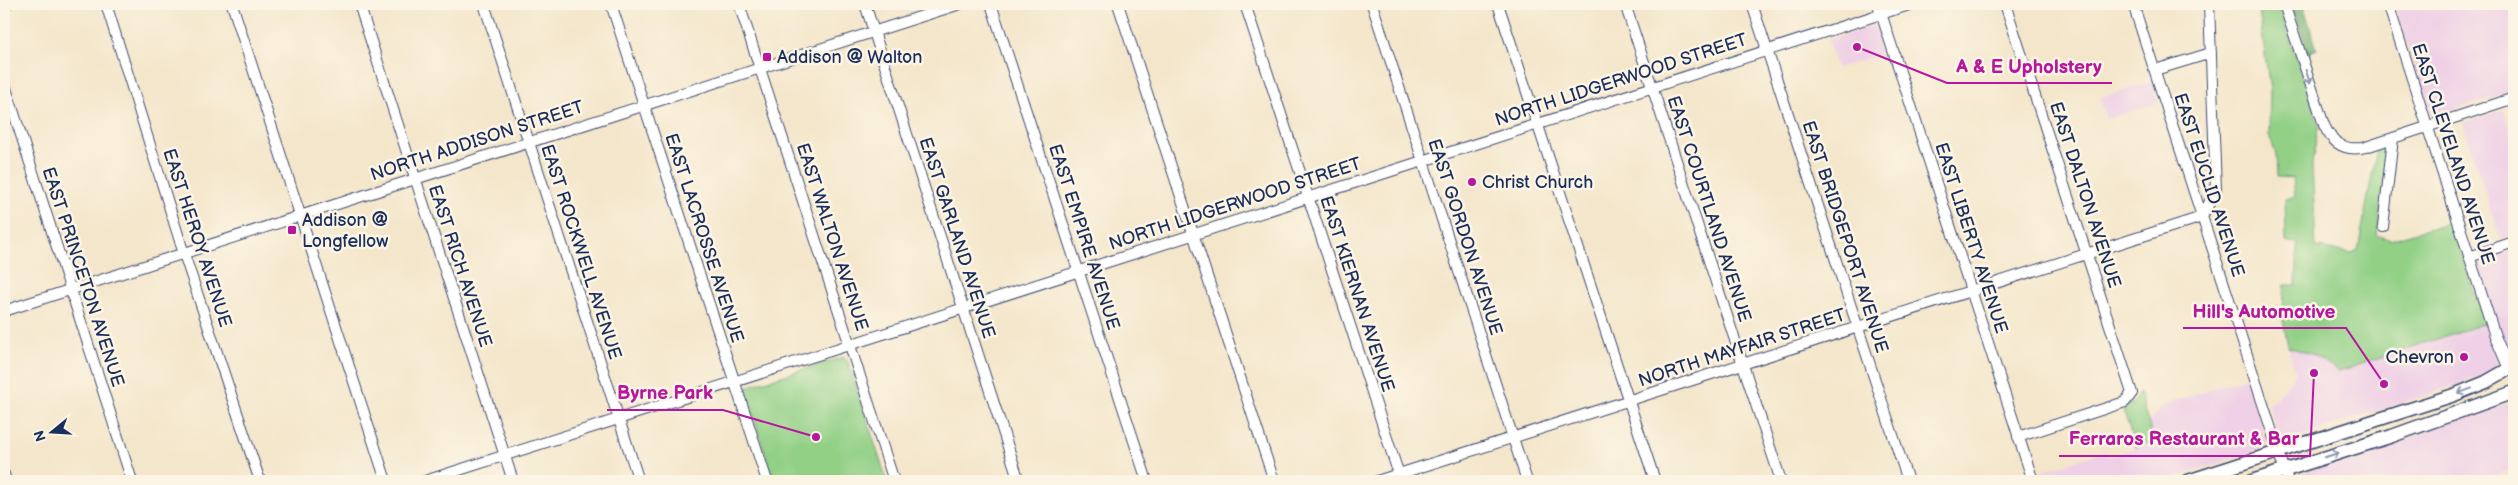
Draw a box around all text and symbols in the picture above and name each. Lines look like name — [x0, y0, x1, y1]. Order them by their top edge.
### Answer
street label: NORTH LIDGERWOOD STREET — [1492, 29, 1750, 131]
street label: EAST CLEVELAND AVENUE — [2407, 41, 2499, 267]
place label: Addison @ Walton — [777, 47, 922, 68]
callout: A & E Upholstery — [1947, 49, 2112, 83]
marker: Addison @ Walton — [761, 51, 773, 63]
text: A & E Upholstery — [1955, 56, 2102, 79]
one-way arrow — [2304, 68, 2313, 84]
street label: EAST EUCLID AVENUE — [2169, 91, 2249, 280]
street label: EAST COURTLAND AVENUE — [1663, 93, 1756, 325]
street label: NORTH ADDISON STREET — [368, 96, 586, 185]
street label: EAST DALTON AVENUE — [2045, 99, 2125, 291]
street label: EAST BRIDGEPORT AVENUE — [1798, 118, 1893, 356]
street label: EAST LACROSSE AVENUE — [660, 131, 748, 345]
street label: EAST GARLAND AVENUE — [915, 135, 999, 341]
street label: EAST GORDON AVENUE — [1423, 136, 1507, 338]
street label: EAST LIBERTY AVENUE — [1930, 140, 2012, 336]
street label: EAST WALTON AVENUE — [792, 141, 872, 334]
street label: EAST ROCKWELL AVENUE — [536, 142, 626, 362]
street label: EAST EMPIRE AVENUE — [1044, 142, 1124, 333]
street label: EAST HEROY AVENUE — [158, 146, 236, 330]
street label: NORTH LIDGERWOOD STREET — [1106, 153, 1364, 255]
street label: EAST PRINCETON AVENUE — [38, 164, 129, 390]
place label: Christ Church — [1482, 172, 1593, 193]
marker: Christ Church — [1466, 176, 1478, 188]
street label: EAST RICH AVENUE — [424, 182, 496, 350]
street label: EAST KIERNAN AVENUE — [1315, 193, 1399, 395]
place label: Addison @ Longfellow — [302, 210, 388, 252]
marker: Addison @ Longfellow — [286, 224, 298, 236]
callout: Hill's Automotive — [2183, 294, 2346, 328]
text: Hill's Automotive — [2193, 301, 2335, 324]
street label: NORTH MAYFAIR STREET — [1636, 304, 1848, 391]
place label: Chevron — [2386, 347, 2454, 368]
marker: Chevron — [2458, 351, 2470, 363]
callout: Byrne Park — [607, 376, 723, 410]
text: Byrne Park — [617, 382, 713, 405]
one-way arrow — [2458, 387, 2474, 396]
north arrow — [28, 408, 78, 458]
callout: Ferraros Restaurant & Bar — [2059, 422, 2310, 456]
text: N — [30, 428, 50, 443]
text: Ferraros Restaurant & Bar — [2069, 428, 2300, 451]
one-way arrow — [2323, 450, 2339, 460]

